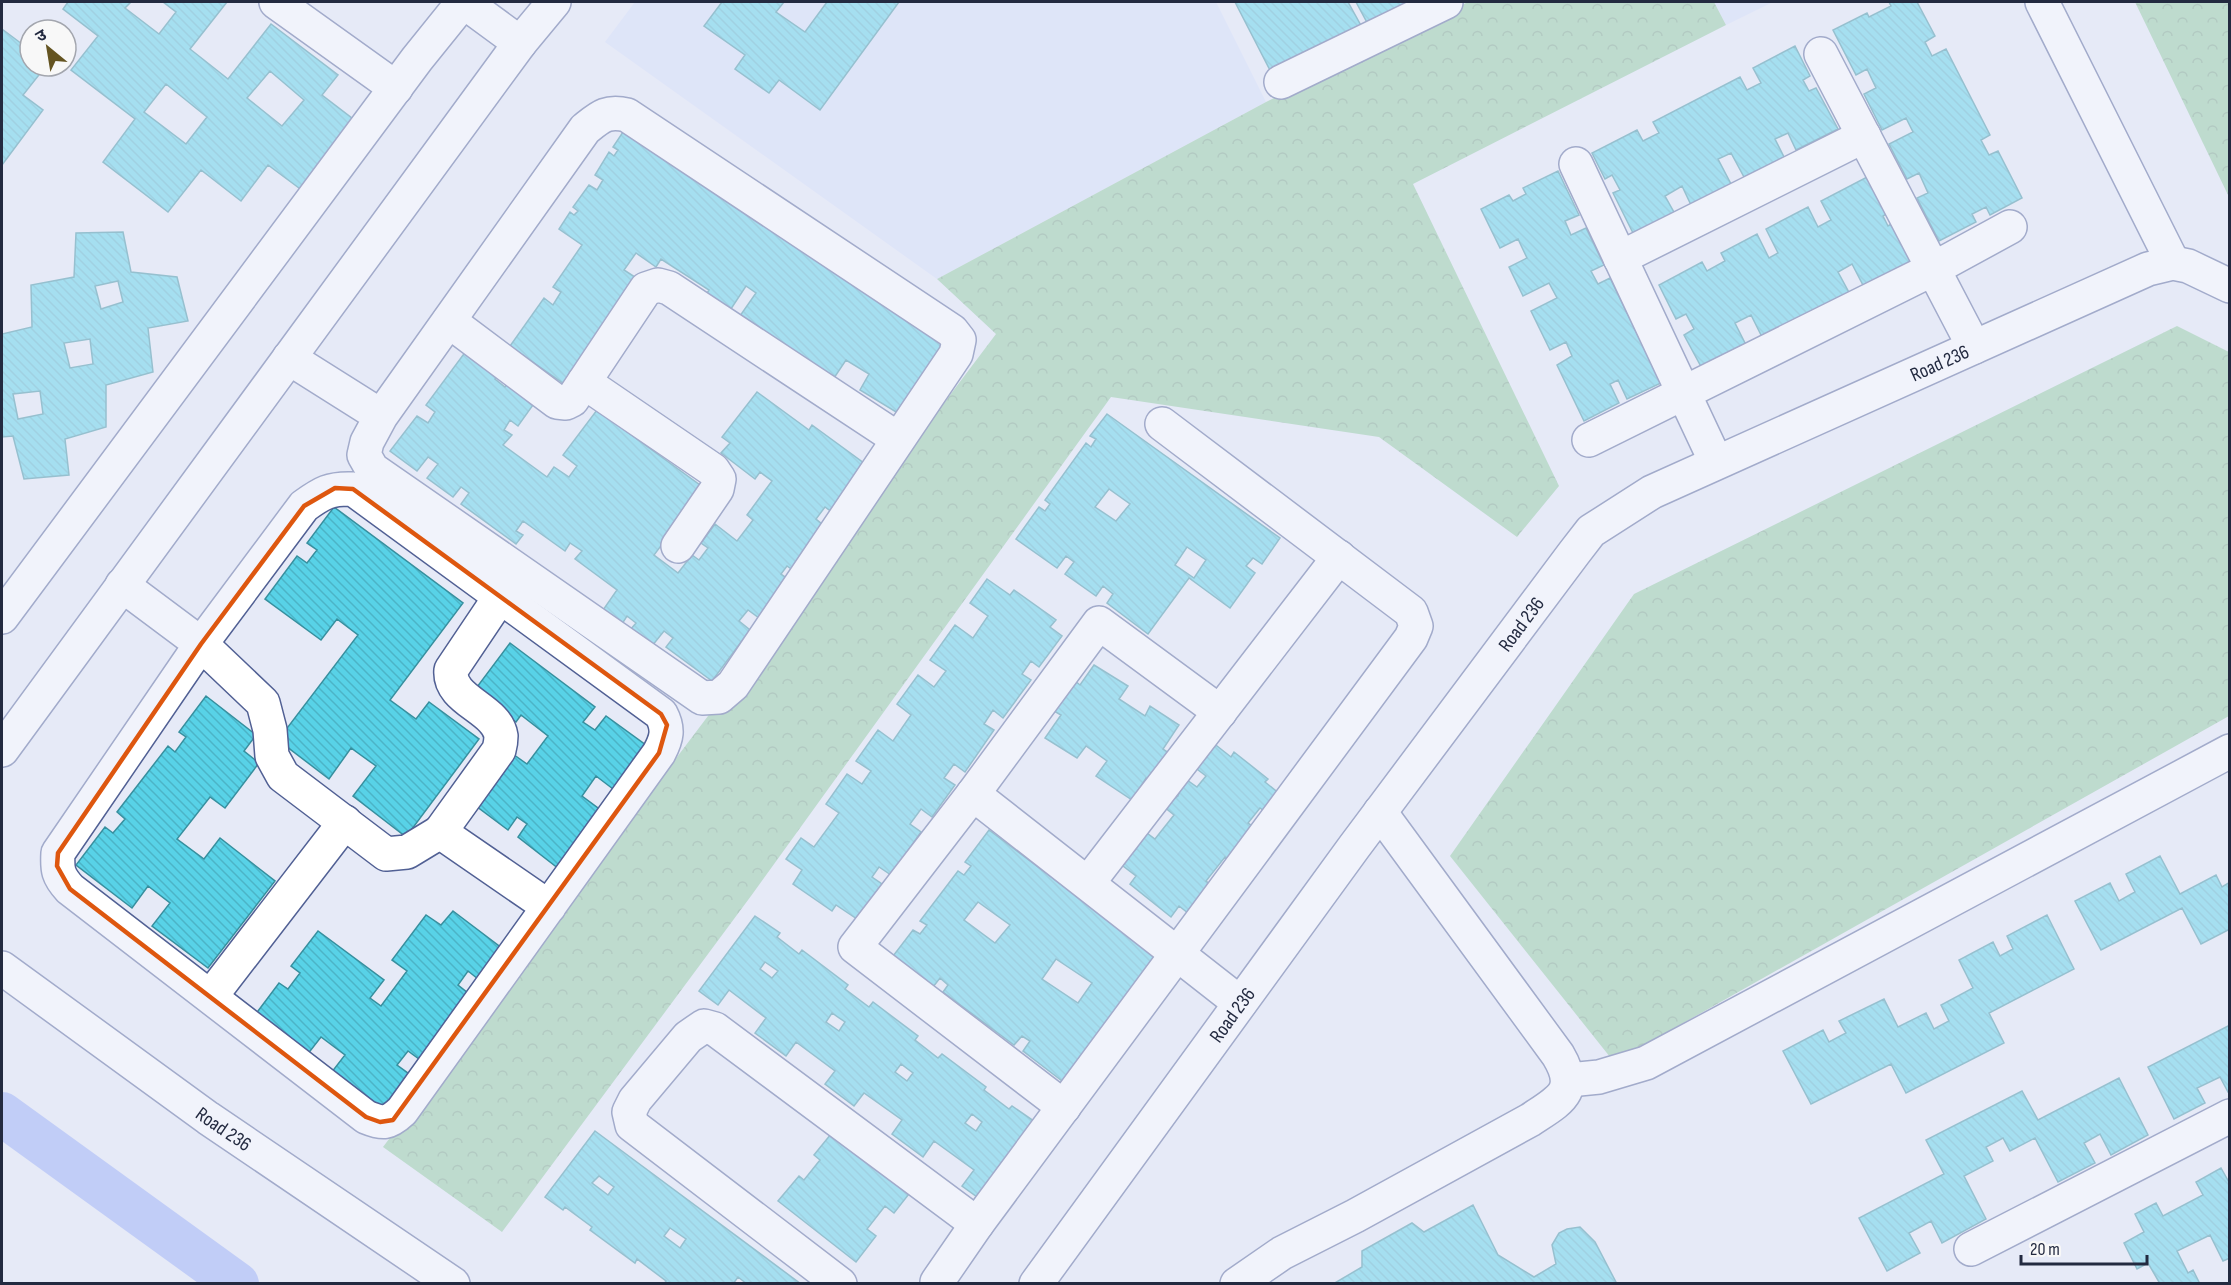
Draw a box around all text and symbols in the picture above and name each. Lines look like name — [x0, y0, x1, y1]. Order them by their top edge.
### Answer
north arrow — [18, 18, 78, 78]
text: उ — [32, 25, 51, 47]
street label: Road 236 — [1907, 340, 1973, 387]
street label: Road 236 — [1494, 593, 1550, 657]
street label: Road 236 — [1205, 983, 1261, 1047]
street label: Road 236 — [191, 1102, 256, 1157]
scale bar — [2021, 1228, 2147, 1266]
text: 20 m — [2030, 1239, 2060, 1260]

